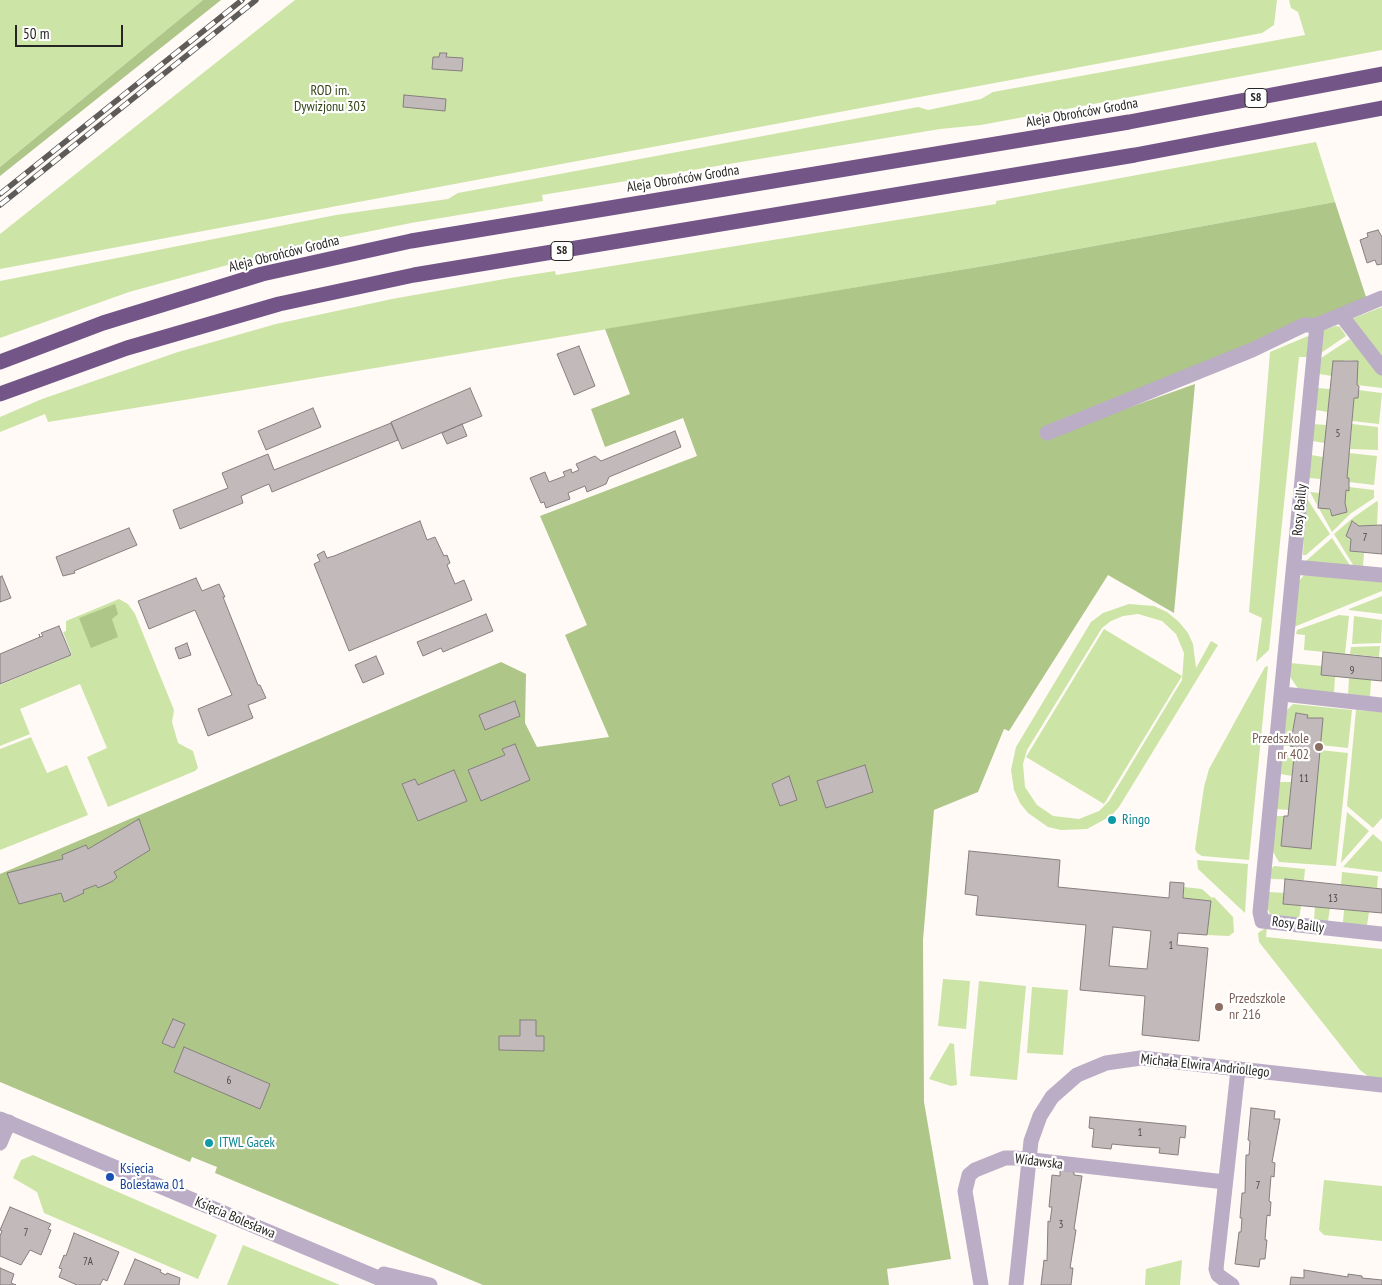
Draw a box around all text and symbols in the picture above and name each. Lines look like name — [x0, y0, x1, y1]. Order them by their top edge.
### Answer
scale bar — [18, 15, 125, 47]
text: 50 m — [23, 24, 49, 43]
park label: ROD im. Dywizjonu 303 — [294, 83, 366, 115]
road number: S8 — [1245, 89, 1267, 108]
street label: Aleja Obrońców Grodna — [1025, 95, 1139, 131]
street label: Aleja Obrońców Grodna — [626, 162, 740, 196]
street label: Aleja Obrońców Grodna — [227, 232, 341, 276]
road number: S8 — [551, 242, 573, 260]
house number: 5 — [1336, 427, 1340, 441]
street label: Rosy Bailly — [1289, 483, 1311, 537]
house number: 7 — [1363, 531, 1367, 545]
house number: 9 — [1350, 664, 1354, 678]
place label: Przedszkole nr 402 — [1252, 731, 1309, 764]
marker: Przedszkole nr 402 — [1313, 741, 1325, 753]
house number: 11 — [1299, 772, 1309, 786]
place label: Ringo — [1122, 812, 1150, 828]
marker: Ringo — [1106, 814, 1118, 826]
house number: 13 — [1328, 892, 1338, 906]
street label: Rosy Bailly — [1271, 913, 1325, 937]
house number: 1 — [1169, 939, 1173, 953]
place label: Przedszkole nr 216 — [1229, 991, 1286, 1024]
marker: Przedszkole nr 216 — [1213, 1001, 1225, 1013]
street label: Michała Elwira Andriollego — [1140, 1051, 1270, 1081]
house number: 6 — [227, 1074, 231, 1088]
house number: 1 — [1138, 1126, 1142, 1140]
place label: ITWL Gacek — [219, 1135, 275, 1151]
marker: ITWL Gacek — [203, 1137, 215, 1149]
street label: Widawska — [1014, 1151, 1064, 1173]
place label: Księcia Bolesława 01 — [120, 1161, 185, 1194]
marker: Księcia Bolesława 01 — [104, 1171, 116, 1183]
house number: 7 — [1256, 1179, 1260, 1193]
street label: Księcia Bolesława — [192, 1194, 278, 1242]
house number: 3 — [1059, 1218, 1063, 1232]
house number: 7 — [24, 1226, 28, 1240]
house number: 7A — [83, 1255, 93, 1269]

